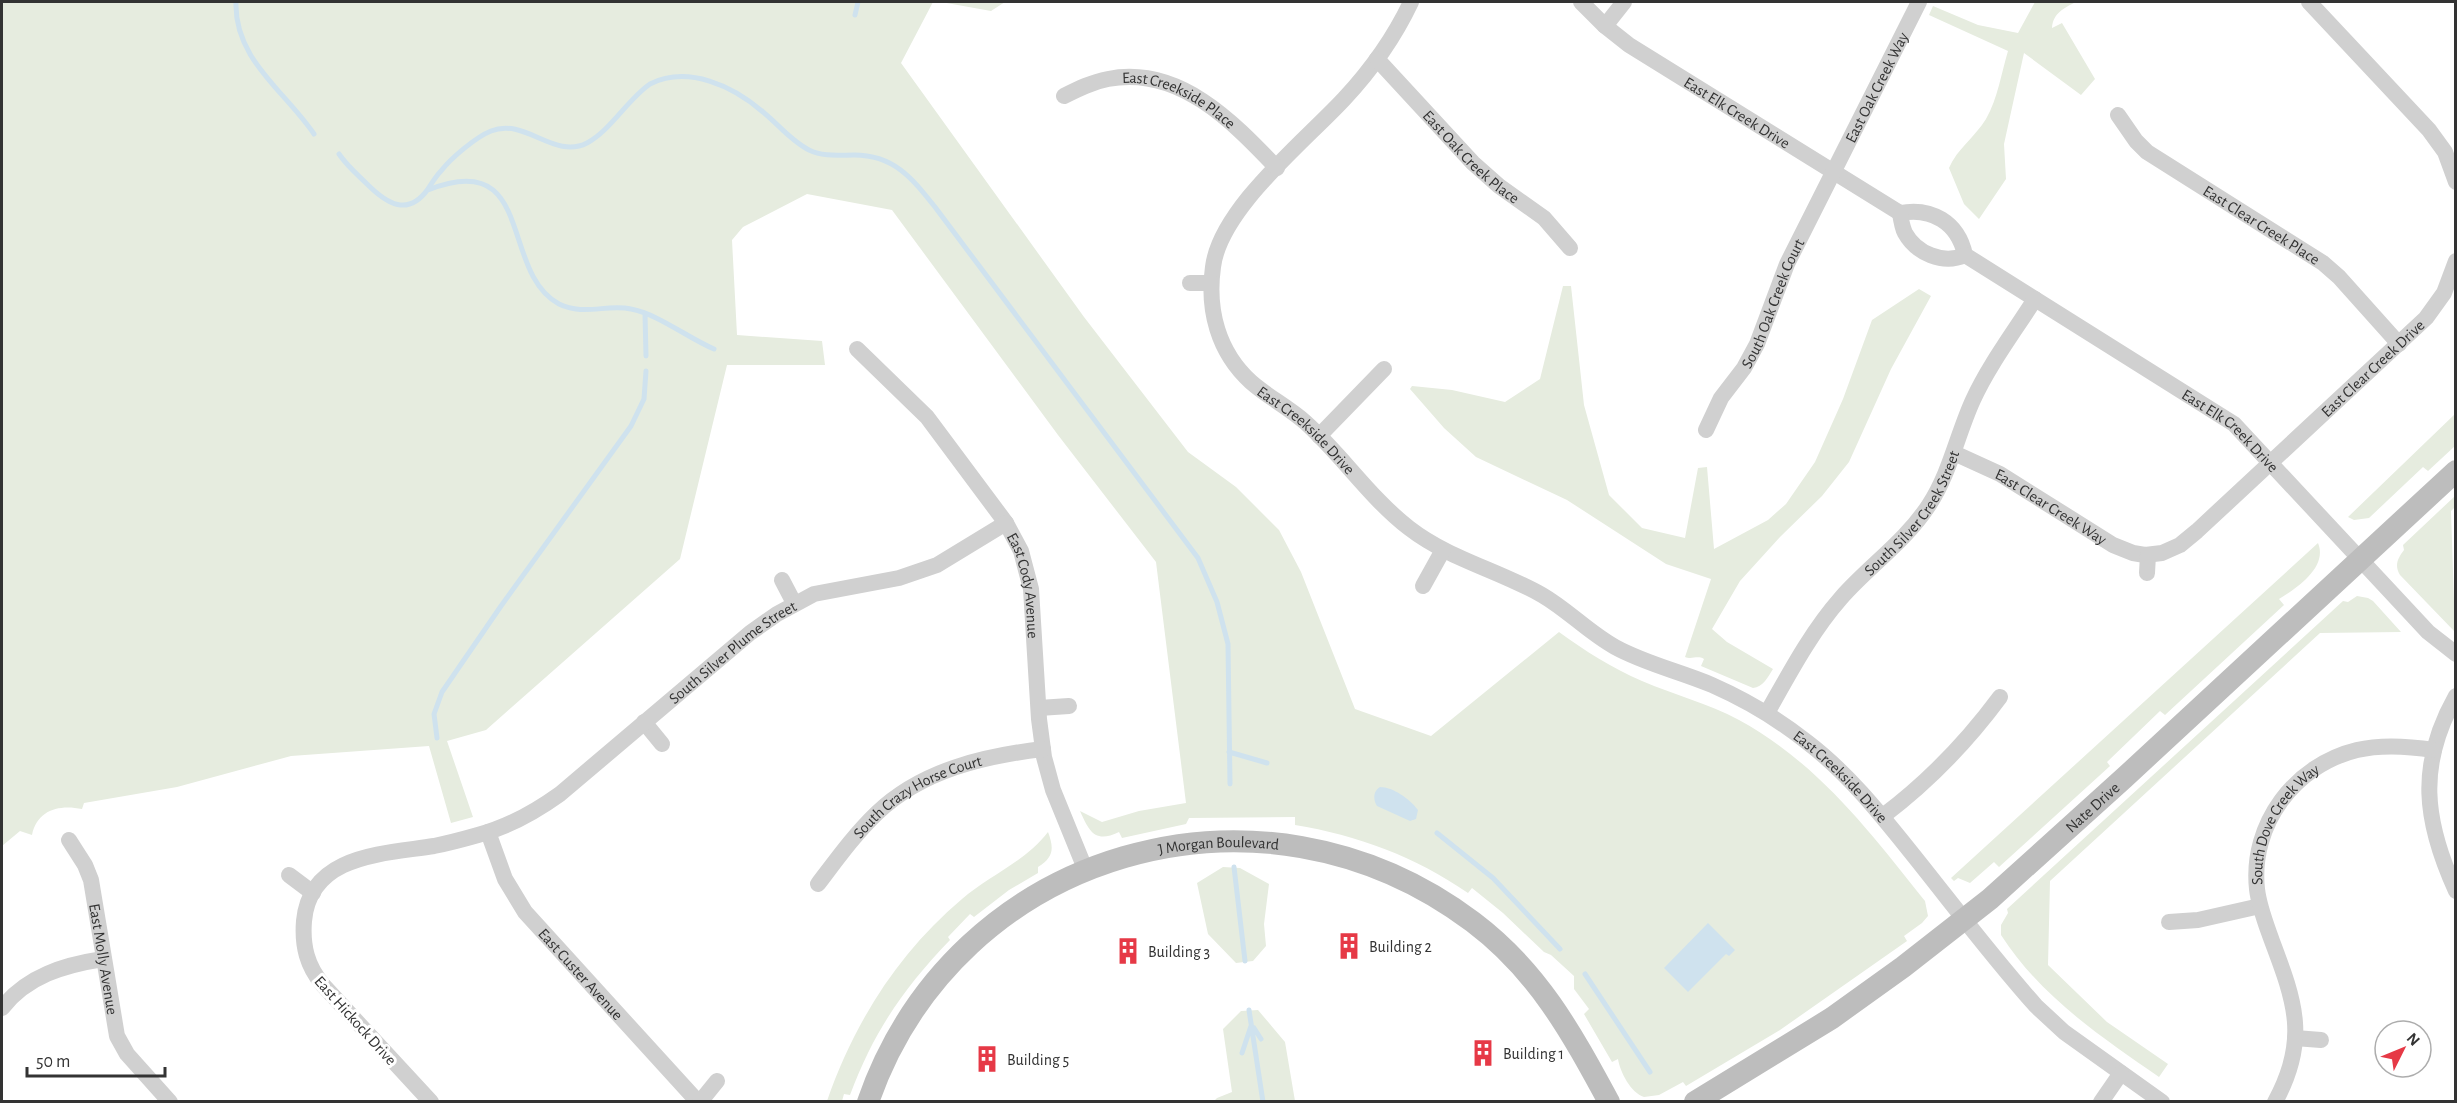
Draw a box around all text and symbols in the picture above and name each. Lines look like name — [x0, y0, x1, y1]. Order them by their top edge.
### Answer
street label: East Oak Creek Way — [1843, 30, 1912, 145]
street label: East Creekside Place — [1122, 70, 1238, 132]
street label: East Elk Creek Drive — [1681, 74, 1793, 152]
street label: East Oak Creek Place — [1420, 107, 1522, 207]
street label: East Clear Creek Place — [2200, 183, 2322, 268]
street label: South Oak Creek Court — [1739, 236, 1807, 371]
street label: East Clear Creek Drive — [2318, 317, 2428, 420]
street label: East Creekside Drive — [1254, 383, 1358, 478]
street label: East Elk Creek Drive — [2179, 386, 2281, 475]
street label: South Silver Creek Street — [1861, 448, 1962, 579]
street label: East Clear Creek Way — [1993, 466, 2109, 549]
street label: East Cody Avenue — [1004, 530, 1041, 639]
street label: South Silver Plume Street — [666, 598, 799, 707]
street label: East Creekside Drive — [1790, 728, 1890, 826]
street label: South Crazy Horse Court — [850, 753, 983, 842]
street label: South Dove Creek Way — [2249, 761, 2323, 885]
street label: Nate Drive — [2063, 779, 2123, 836]
street label: J Morgan Boulevard — [1157, 834, 1280, 858]
street label: East Molly Avenue — [86, 902, 120, 1016]
street label: East Custer Avenue — [535, 926, 626, 1023]
building icon: Building 2 — [1334, 931, 1364, 961]
building icon: Building 3 — [1113, 936, 1143, 966]
place label: Building 2 — [1369, 939, 1432, 955]
place label: Building 3 — [1148, 944, 1210, 960]
street label: East Hickock Drive — [311, 973, 399, 1068]
north arrow — [2373, 1019, 2433, 1079]
text: N — [2404, 1030, 2423, 1049]
building icon: Building 1 — [1468, 1038, 1498, 1068]
scale bar — [27, 1040, 165, 1078]
building icon: Building 5 — [972, 1044, 1002, 1074]
place label: Building 1 — [1503, 1046, 1564, 1062]
place label: Building 5 — [1007, 1052, 1069, 1068]
text: 50 m — [36, 1053, 70, 1071]

